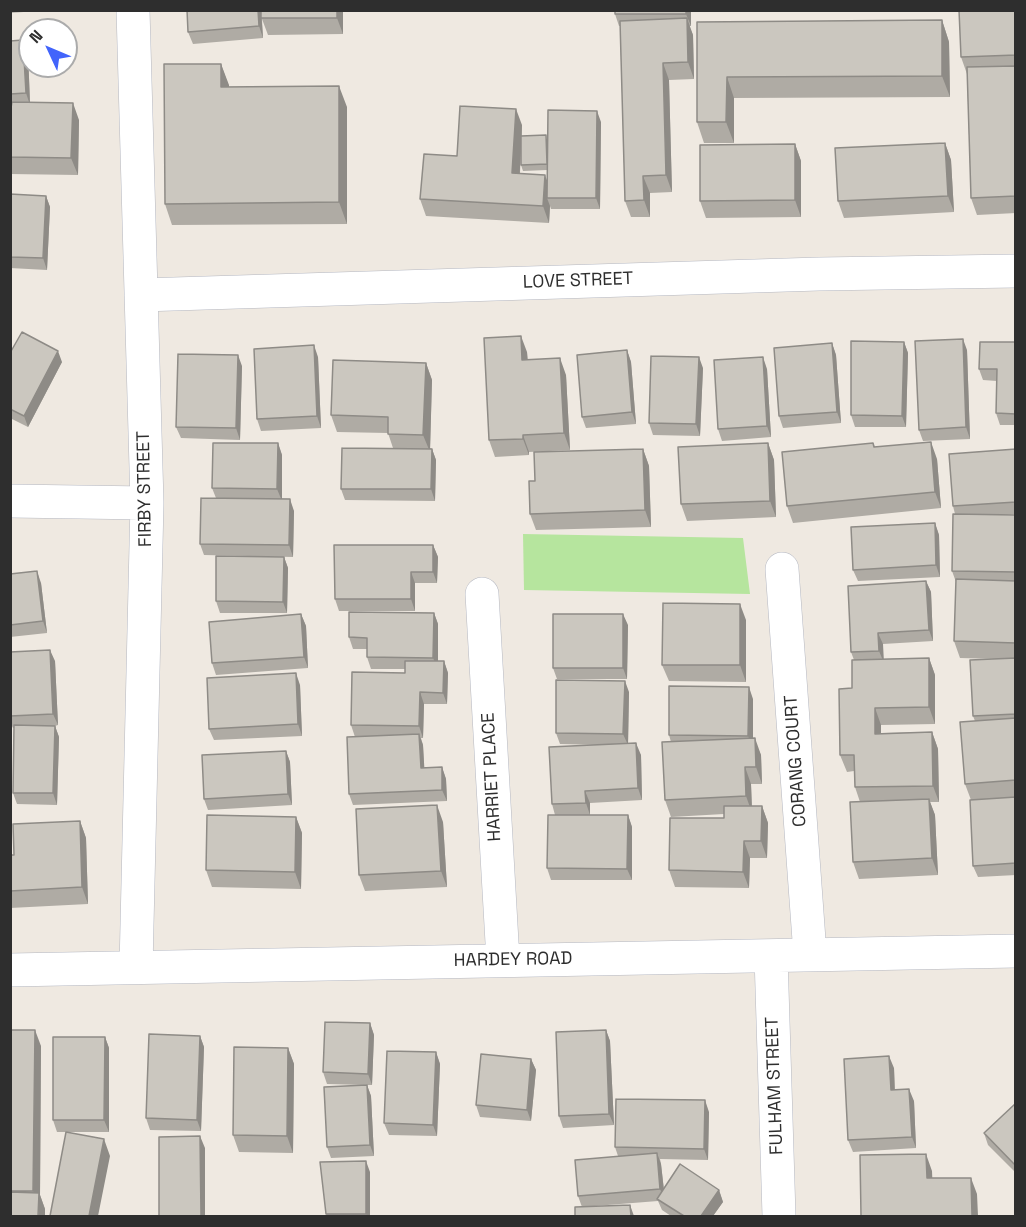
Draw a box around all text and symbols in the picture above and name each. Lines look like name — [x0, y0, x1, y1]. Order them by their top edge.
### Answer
north arrow — [18, 18, 78, 78]
text: N — [25, 25, 47, 48]
street label: LOVE STREET — [522, 268, 634, 294]
street label: FIRBY STREET — [133, 431, 157, 547]
street label: CORANG COURT — [781, 694, 811, 828]
street label: HARRIET PLACE — [478, 712, 506, 842]
street label: HARDEY ROAD — [453, 948, 573, 972]
street label: FULHAM STREET — [762, 1017, 788, 1155]

